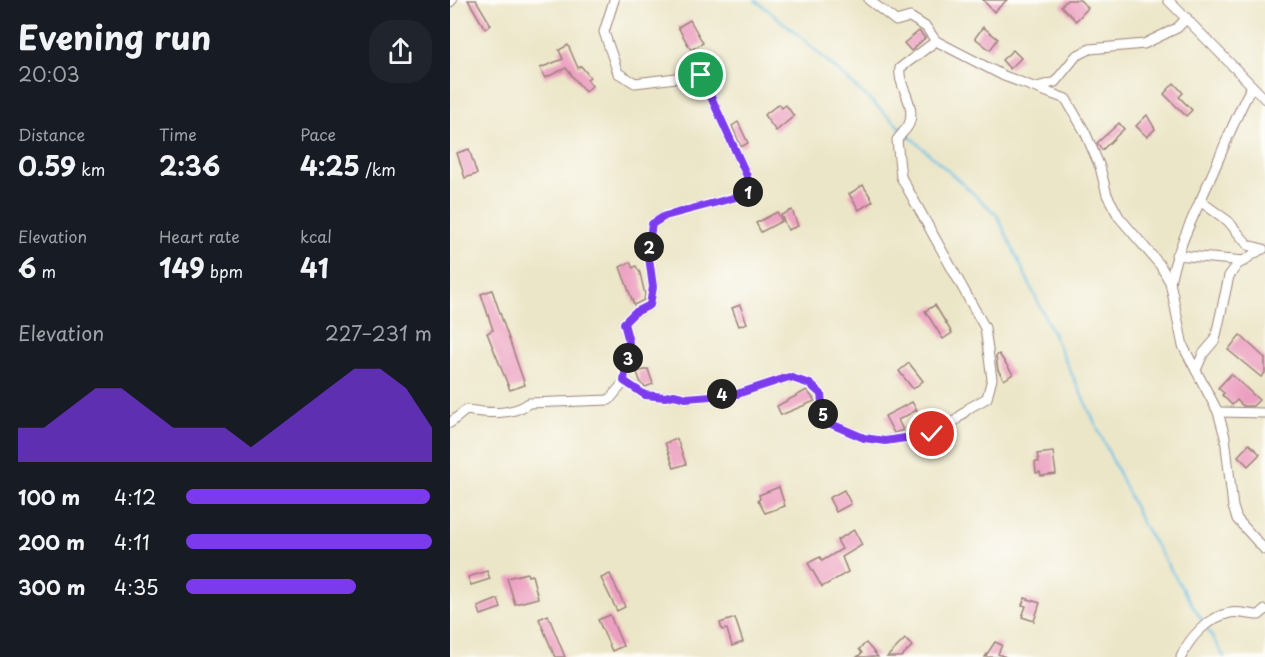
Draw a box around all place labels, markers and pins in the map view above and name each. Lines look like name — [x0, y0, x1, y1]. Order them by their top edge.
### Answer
pin — [675, 49, 726, 100]
pin: 1 — [733, 177, 763, 207]
pin: 2 — [634, 232, 664, 262]
pin: 3 — [613, 343, 643, 373]
pin: 4 — [707, 379, 737, 409]
pin: 5 — [808, 399, 838, 429]
pin — [906, 408, 957, 459]

